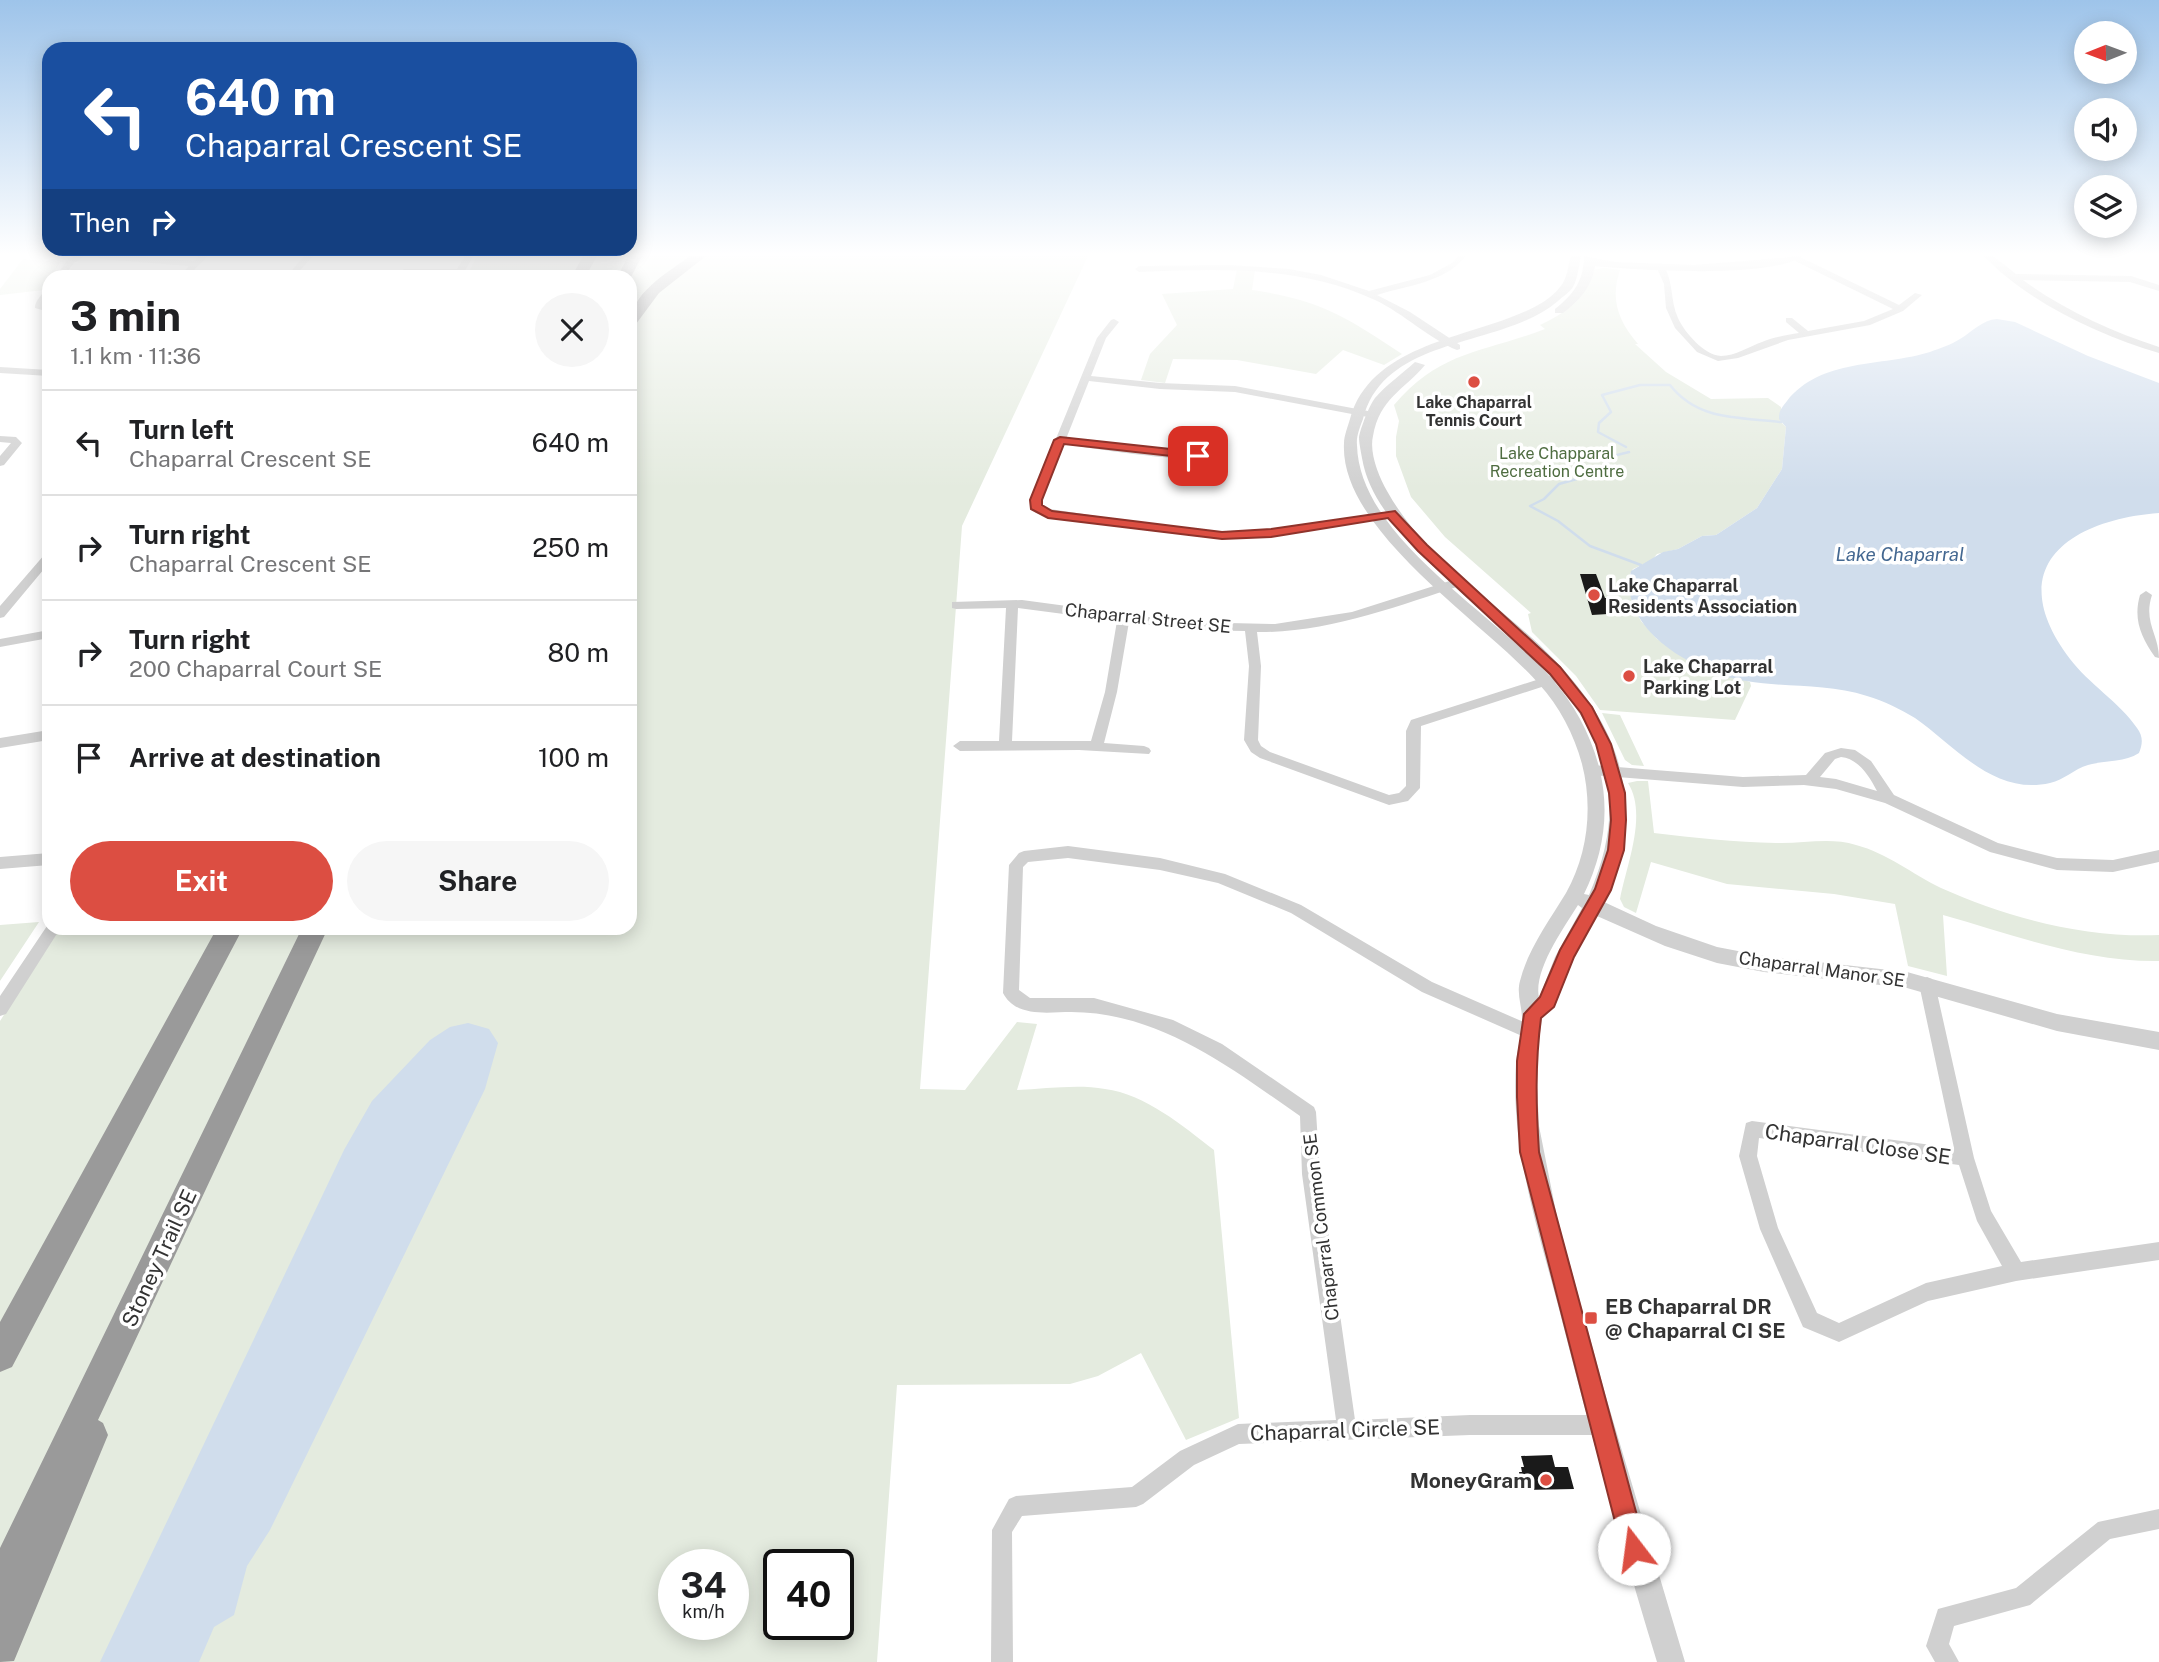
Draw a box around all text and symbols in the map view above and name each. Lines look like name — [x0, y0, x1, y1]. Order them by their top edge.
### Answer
north arrow — [2074, 21, 2137, 84]
map controls — [2074, 21, 2137, 238]
text: 640 m — [185, 68, 336, 126]
icon: left — [70, 70, 161, 161]
button: sound — [2074, 98, 2137, 161]
text: Chaparral Crescent SE — [185, 127, 522, 164]
button: layers — [2074, 175, 2137, 238]
icon: right — [144, 203, 182, 241]
text: Then — [70, 207, 130, 238]
text: 3 min — [70, 291, 181, 340]
button: close — [535, 293, 609, 367]
text: 1.1 km · 11:36 — [70, 342, 201, 369]
marker: Lake Chaparral Tennis Court — [1466, 374, 1482, 390]
place label: Lake Chaparral Tennis Court — [1416, 393, 1532, 430]
text: Turn left — [129, 414, 234, 445]
icon: left — [70, 424, 108, 462]
pin — [1168, 426, 1228, 486]
text: 640 m — [532, 427, 609, 458]
icon: arrive — [1179, 437, 1217, 475]
park label: Lake Chapparal Recreation Centre — [1490, 444, 1624, 481]
text: Chaparral Crescent SE — [129, 445, 372, 472]
text: Turn right — [129, 519, 251, 550]
icon: right — [70, 529, 108, 567]
text: 250 m — [532, 532, 609, 563]
water label: Lake Chaparral — [1835, 543, 1965, 565]
text: Chaparral Crescent SE — [129, 550, 372, 577]
place label: Lake Chaparral Residents Association — [1608, 575, 1797, 617]
marker: Lake Chaparral Residents Association — [1586, 587, 1602, 603]
street label: Chaparral Street SE — [1064, 599, 1232, 637]
text: Turn right — [129, 624, 251, 655]
icon: right — [70, 634, 108, 672]
text: 80 m — [548, 637, 609, 668]
text: 200 Chaparral Court SE — [129, 655, 382, 682]
place label: Lake Chaparral Parking Lot — [1643, 656, 1773, 698]
marker: Lake Chaparral Parking Lot — [1621, 668, 1637, 684]
icon: arrive — [70, 739, 108, 777]
text: Arrive at destination — [129, 742, 381, 773]
text: 100 m — [538, 742, 609, 773]
button: Exit — [70, 841, 333, 921]
button: Share — [347, 841, 609, 921]
street label: Chaparral Manor SE — [1737, 947, 1907, 991]
street label: Chaparral Close SE — [1763, 1119, 1953, 1169]
street label: Chaparral Common SE — [1299, 1132, 1343, 1322]
street label: Stoney Trail SE — [116, 1185, 202, 1331]
place label: EB Chaparral DR @ Chaparral CI SE — [1605, 1294, 1786, 1343]
marker: EB Chaparral DR @ Chaparral CI SE — [1583, 1310, 1599, 1326]
street label: Chaparral Circle SE — [1250, 1414, 1440, 1446]
place label: MoneyGram — [1410, 1468, 1532, 1493]
marker: MoneyGram — [1538, 1472, 1554, 1488]
position arrow — [1597, 1512, 1671, 1586]
speed limit sign: 40 — [763, 1549, 854, 1640]
text: 34 — [680, 1565, 727, 1606]
text: km/h — [682, 1601, 725, 1622]

